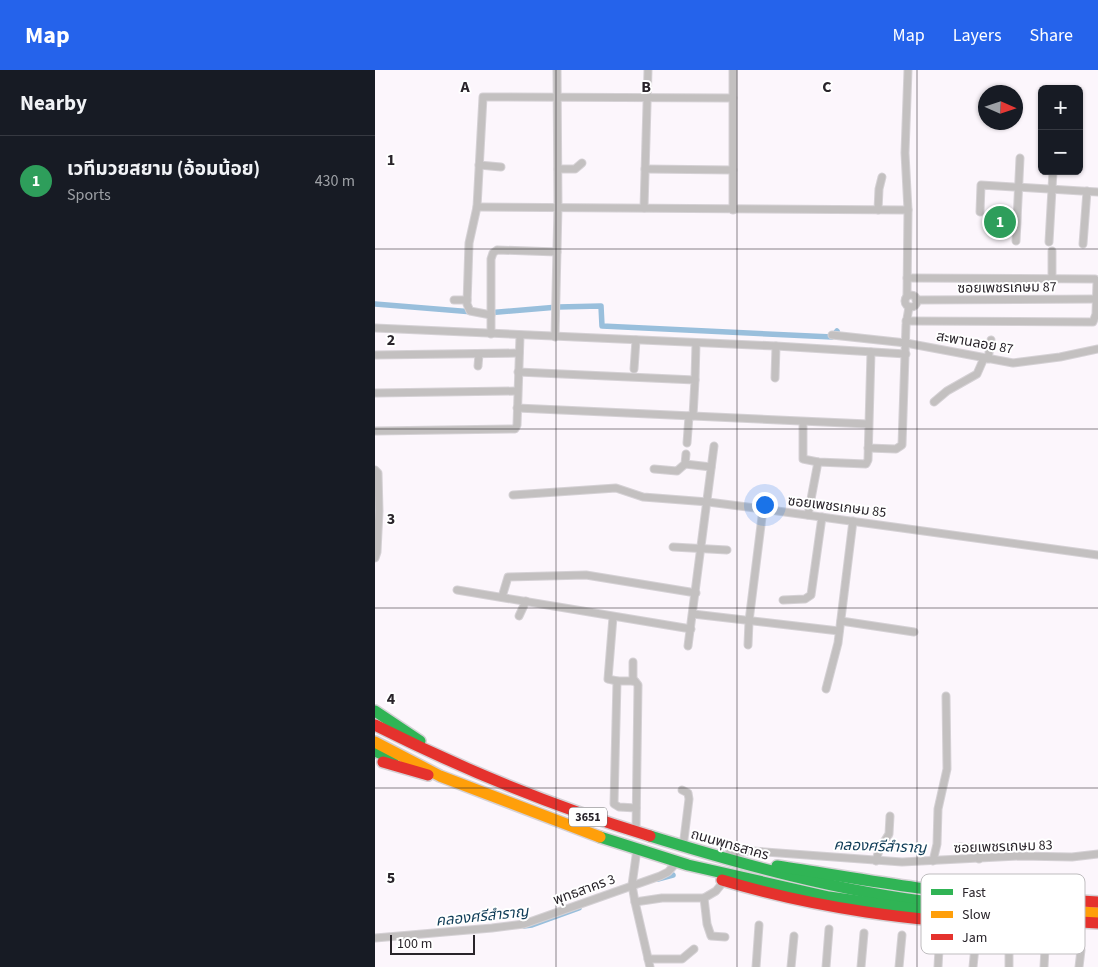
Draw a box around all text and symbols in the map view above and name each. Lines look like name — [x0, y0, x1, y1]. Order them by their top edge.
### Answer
text: Map — [25, 18, 70, 53]
text: Map — [893, 23, 925, 48]
text: Layers — [953, 23, 1002, 48]
text: Share — [1030, 23, 1073, 48]
text: A — [459, 76, 470, 98]
text: B — [641, 76, 651, 98]
text: C — [822, 76, 832, 98]
north arrow — [978, 85, 1023, 130]
map controls — [1038, 85, 1083, 175]
button: + — [1038, 85, 1083, 130]
text: Nearby — [20, 88, 87, 118]
button: − — [1038, 130, 1083, 175]
text: 1 — [387, 149, 395, 171]
text: เวทีมวยสยาม (อ้อมน้อย) — [67, 156, 260, 183]
text: 1 — [32, 170, 40, 192]
text: 430 m — [315, 170, 355, 192]
text: Sports — [67, 184, 111, 206]
pin: 1 — [984, 203, 1016, 241]
street label: ซอยเพชรเกษม 87 — [957, 277, 1057, 299]
street label: สะพานลอย 87 — [935, 326, 1015, 360]
text: 2 — [387, 329, 395, 351]
street label: ซอยเพชรเกษม 85 — [786, 491, 887, 523]
your location — [752, 492, 778, 518]
text: 3 — [387, 508, 395, 530]
text: 4 — [387, 688, 396, 710]
road number: 3651 — [569, 808, 607, 826]
street label: ถนนพุทธสาคร — [688, 824, 771, 866]
water label: คลองศรีสำราญ — [833, 834, 928, 859]
street label: ซอยเพชรเกษม 83 — [953, 835, 1053, 859]
text: 5 — [387, 867, 395, 889]
street label: พุทธสาคร 3 — [550, 869, 618, 910]
legend — [921, 874, 1085, 954]
text: Fast — [962, 883, 986, 903]
water label: คลองศรีสำราญ — [435, 901, 531, 932]
text: Slow — [962, 905, 991, 925]
text: Jam — [962, 928, 987, 948]
scale bar — [390, 932, 475, 955]
text: 100 m — [397, 934, 432, 954]

